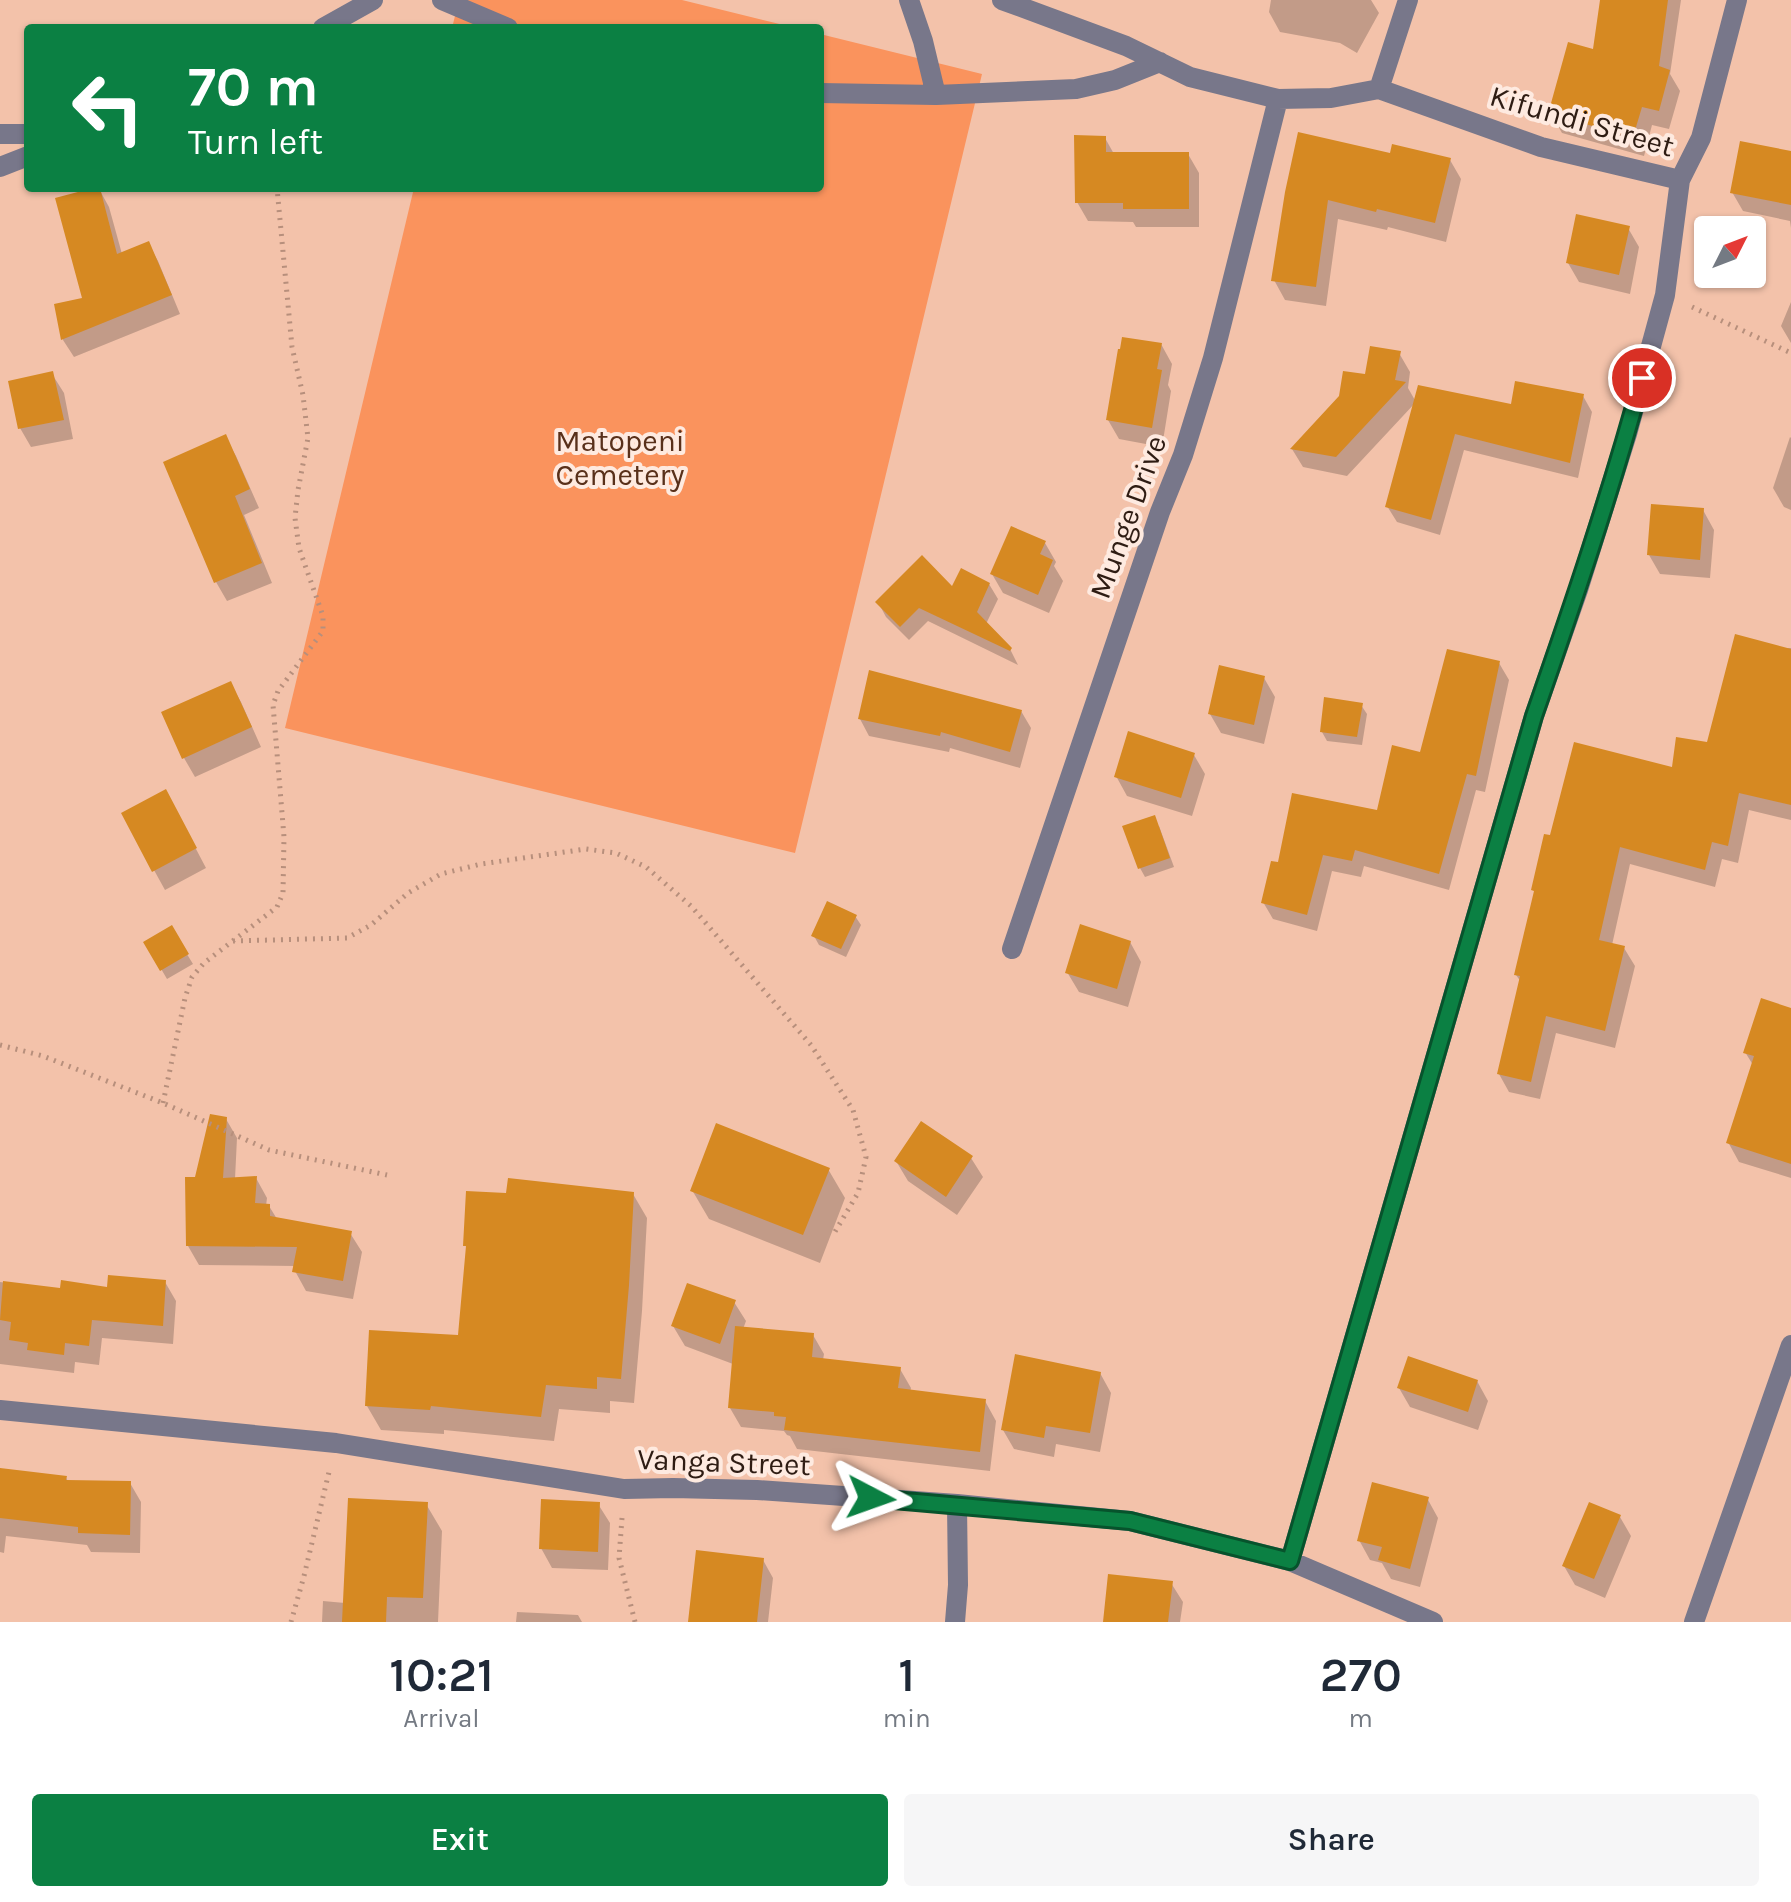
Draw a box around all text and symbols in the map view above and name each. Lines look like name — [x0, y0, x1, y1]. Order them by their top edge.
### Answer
text: 70 m — [188, 54, 319, 119]
icon: left — [56, 56, 160, 160]
street label: Kifundi Street — [1486, 78, 1678, 164]
text: Turn left — [188, 121, 323, 163]
north arrow — [1694, 216, 1766, 288]
map controls — [1694, 216, 1766, 288]
pin — [1608, 344, 1676, 412]
icon: arrive — [1620, 356, 1664, 400]
park label: Matopeni Cemetery — [555, 423, 685, 493]
street label: Munge Drive — [1082, 430, 1174, 604]
street label: Vanga Street — [637, 1441, 811, 1483]
position arrow — [829, 1456, 913, 1540]
text: 10:21 — [389, 1647, 494, 1703]
text: 1 — [898, 1647, 915, 1703]
text: 270 — [1320, 1647, 1402, 1703]
text: Arrival — [403, 1703, 479, 1734]
text: min — [883, 1703, 931, 1734]
text: m — [1349, 1703, 1373, 1734]
button: Exit — [32, 1794, 888, 1886]
button: Share — [904, 1794, 1759, 1886]

